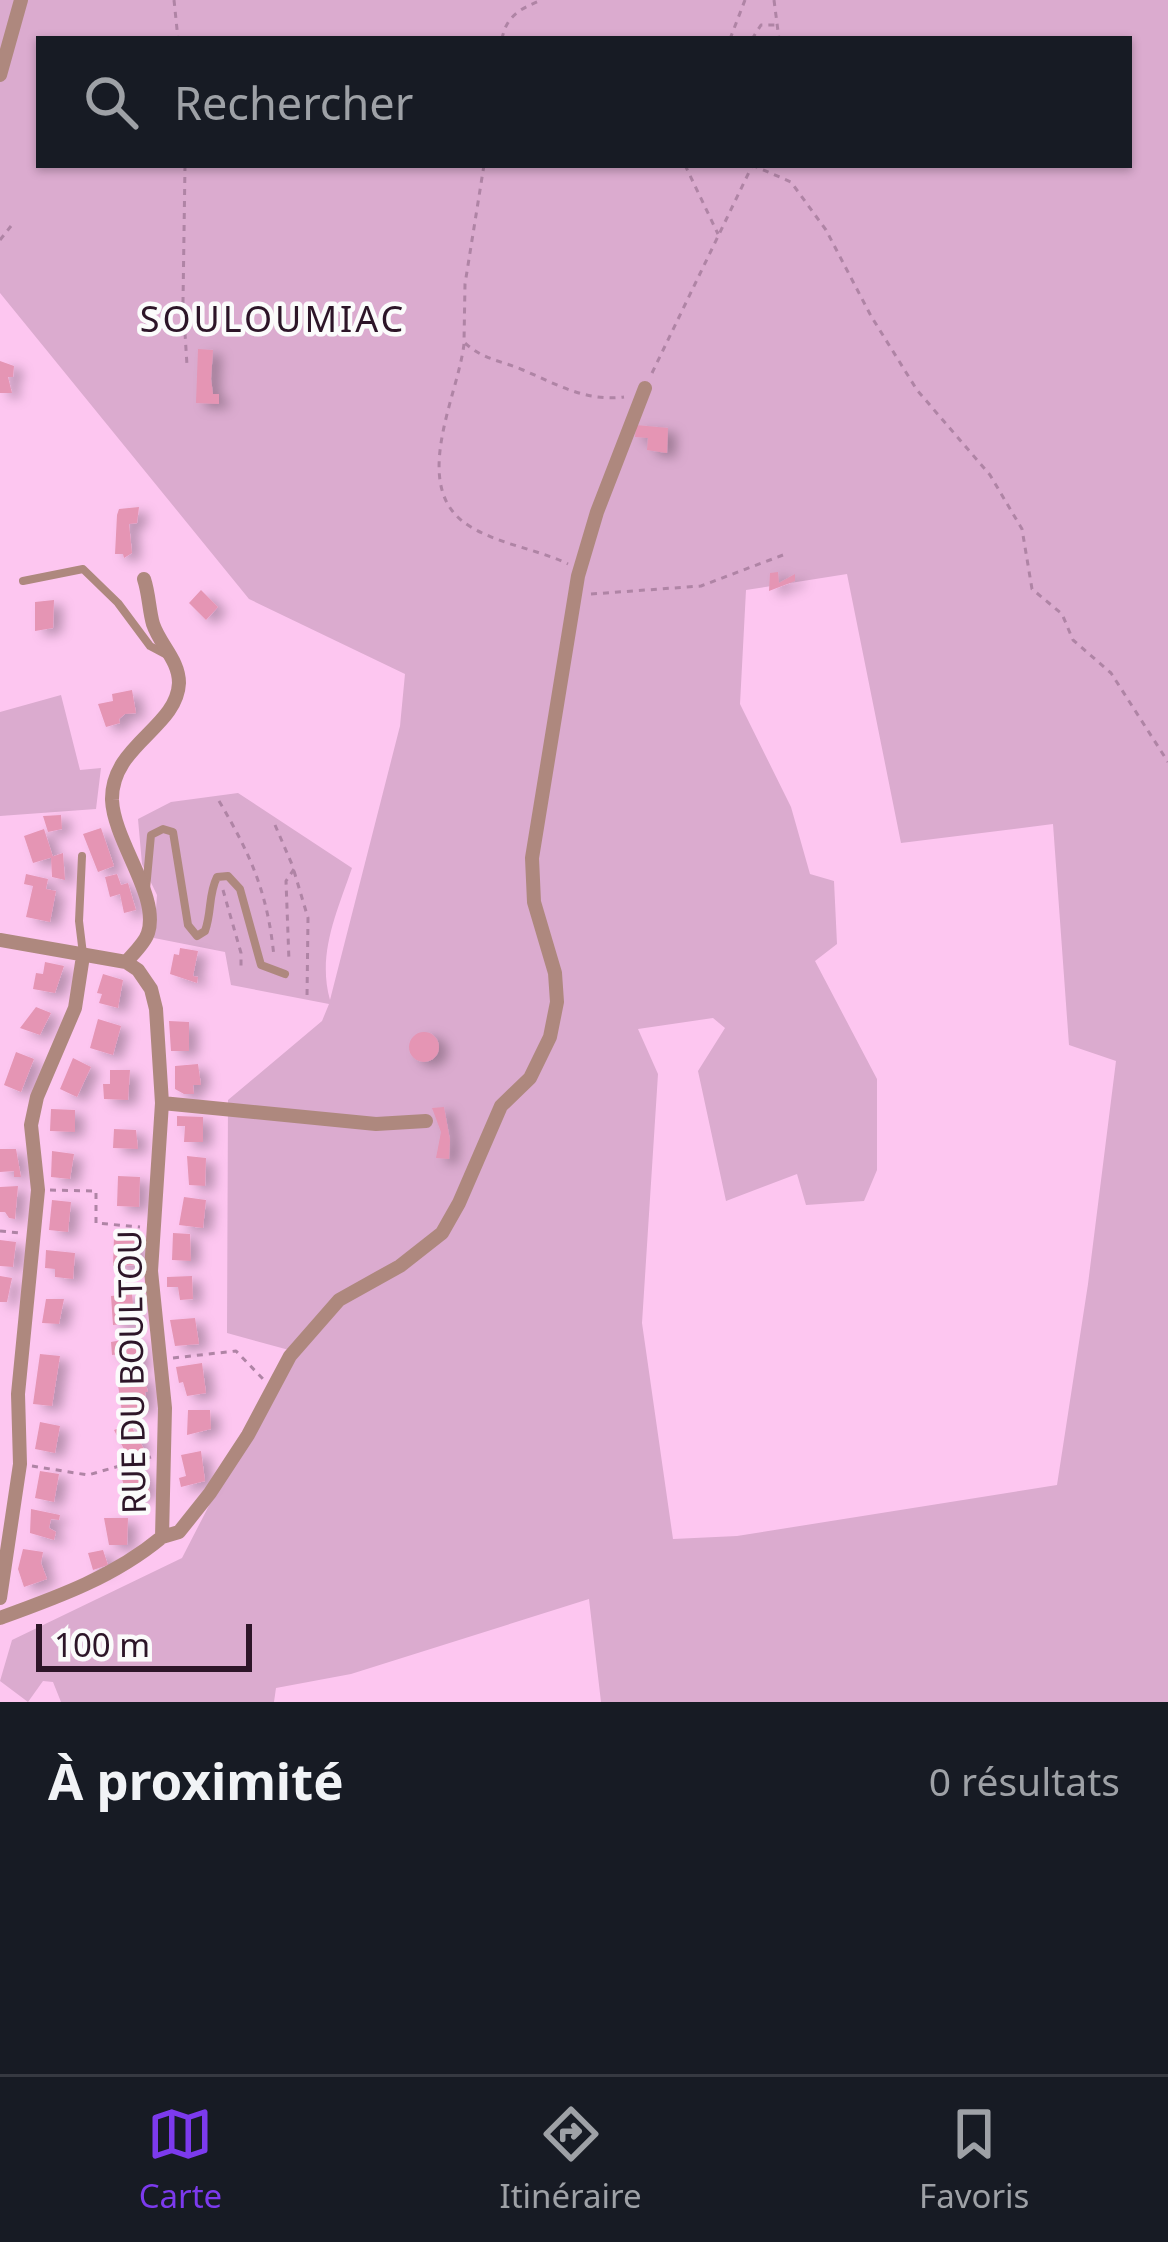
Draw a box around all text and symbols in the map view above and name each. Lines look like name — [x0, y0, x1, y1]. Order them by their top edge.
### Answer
search box — [36, 36, 1132, 168]
icon: search — [78, 69, 144, 135]
text: Rechercher — [174, 72, 413, 133]
district label: SOULOUMIAC — [140, 294, 406, 343]
street label: RUE DU BOULTOU — [106, 1230, 156, 1514]
scale bar — [36, 1618, 252, 1671]
text: 100 m — [54, 1622, 150, 1667]
text: À proximité — [48, 1745, 344, 1815]
text: 0 résultats — [929, 1754, 1120, 1807]
tab: Carte — [139, 2101, 222, 2218]
tab: Itinéraire — [500, 2101, 642, 2218]
tab: Favoris — [919, 2101, 1029, 2218]

